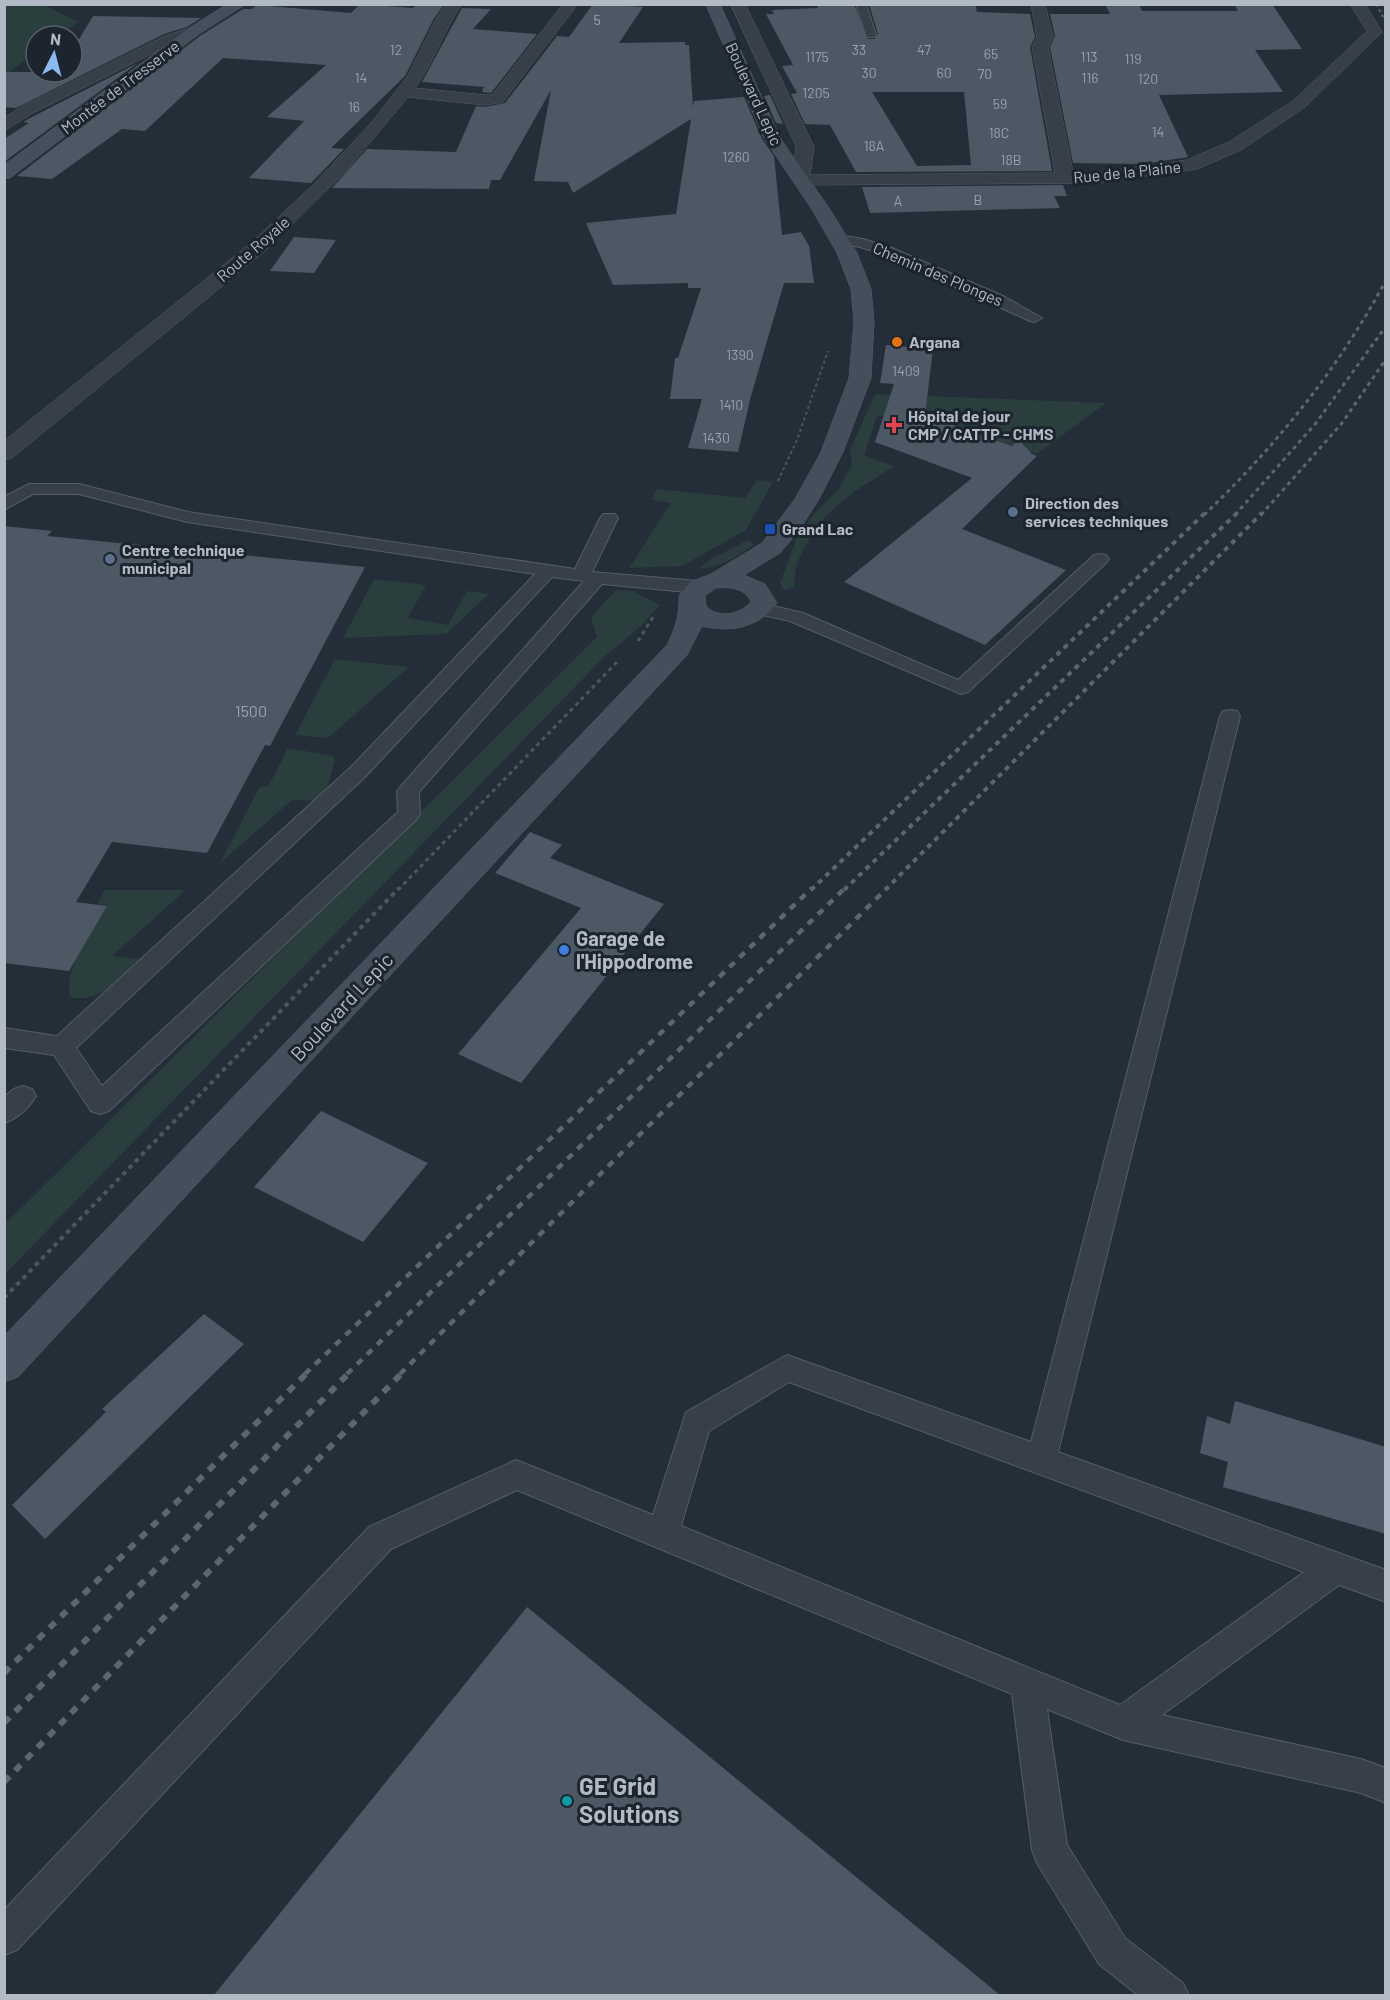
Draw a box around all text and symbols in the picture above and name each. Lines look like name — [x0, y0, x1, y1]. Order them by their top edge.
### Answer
house number: 5 — [593, 11, 601, 28]
north arrow — [24, 24, 84, 84]
text: N — [49, 29, 62, 49]
street label: Montée de Tresserve — [57, 36, 183, 137]
street label: Boulevard Lepic — [722, 39, 787, 148]
house number: 12 — [390, 41, 402, 58]
house number: 33 — [852, 41, 866, 58]
house number: 47 — [917, 41, 931, 58]
house number: 65 — [984, 45, 998, 62]
house number: 1175 — [805, 48, 829, 65]
house number: 113 — [1080, 48, 1098, 65]
house number: 119 — [1124, 50, 1142, 67]
house number: 30 — [861, 64, 877, 81]
house number: 60 — [936, 64, 952, 81]
house number: 70 — [978, 65, 992, 82]
house number: 14 — [355, 69, 367, 86]
house number: 116 — [1081, 69, 1099, 86]
house number: 120 — [1138, 70, 1158, 87]
house number: 1205 — [802, 84, 830, 101]
house number: 59 — [993, 95, 1007, 112]
house number: 16 — [348, 98, 360, 115]
house number: 14 — [1152, 123, 1164, 140]
house number: 18C — [989, 124, 1009, 141]
house number: 18A — [864, 137, 885, 154]
house number: 1260 — [722, 148, 750, 165]
house number: 18B — [1001, 151, 1021, 168]
street label: Rue de la Plaine — [1072, 156, 1182, 187]
house number: B — [974, 191, 982, 208]
house number: A — [894, 192, 903, 209]
street label: Route Royale — [212, 212, 293, 285]
street label: Chemin des Plonges — [870, 238, 1006, 309]
place label: Argana — [909, 332, 960, 351]
marker: Argana — [890, 335, 904, 349]
house number: 1390 — [726, 346, 754, 363]
house number: 1409 — [892, 362, 920, 379]
house number: 1410 — [719, 396, 743, 413]
place label: Hôpital de jour CMP / CATTP - CHMS — [908, 406, 1053, 443]
marker: Hôpital de jour CMP / CATTP - CHMS — [885, 416, 903, 434]
house number: 1430 — [702, 429, 730, 446]
place label: Direction des services techniques — [1025, 493, 1168, 530]
marker: Direction des services techniques — [1006, 505, 1020, 519]
place label: Grand Lac — [782, 519, 854, 538]
marker: Grand Lac — [763, 522, 777, 536]
place label: Centre technique municipal — [122, 540, 245, 577]
marker: Centre technique municipal — [103, 552, 117, 566]
house number: 1500 — [235, 701, 267, 720]
place label: Garage de l'Hippodrome — [576, 926, 693, 973]
marker: Garage de l'Hippodrome — [557, 943, 571, 957]
street label: Boulevard Lepic — [285, 947, 398, 1065]
place label: GE Grid Solutions — [579, 1771, 679, 1828]
marker: GE Grid Solutions — [560, 1794, 574, 1808]

